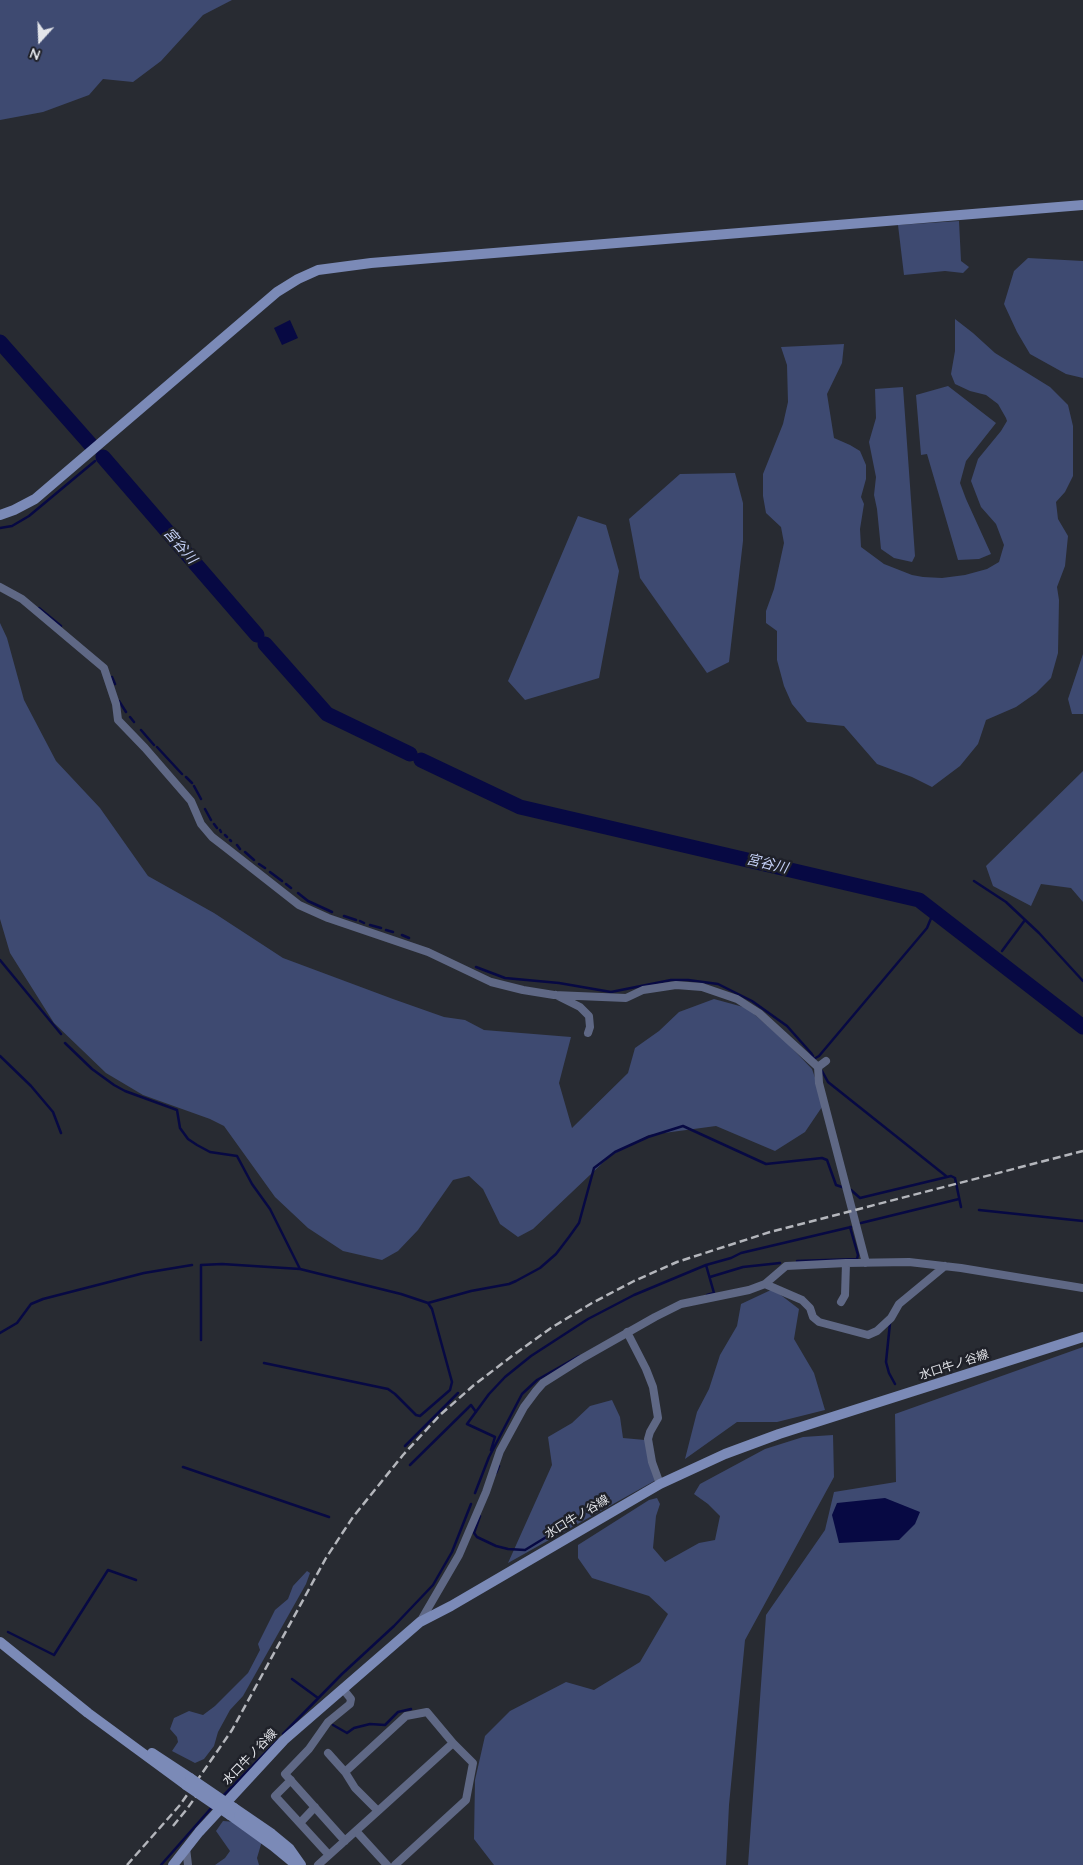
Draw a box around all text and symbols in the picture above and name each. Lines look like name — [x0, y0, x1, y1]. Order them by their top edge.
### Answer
north arrow — [15, 15, 65, 65]
text: N — [27, 44, 43, 64]
water label: 宮谷川 — [160, 525, 200, 567]
water label: 宮谷川 — [745, 851, 789, 877]
street label: 水口牛ノ谷線 — [918, 1347, 990, 1383]
street label: 水口牛ノ谷線 — [542, 1492, 612, 1542]
street label: 水口牛ノ谷線 — [220, 1726, 280, 1788]

